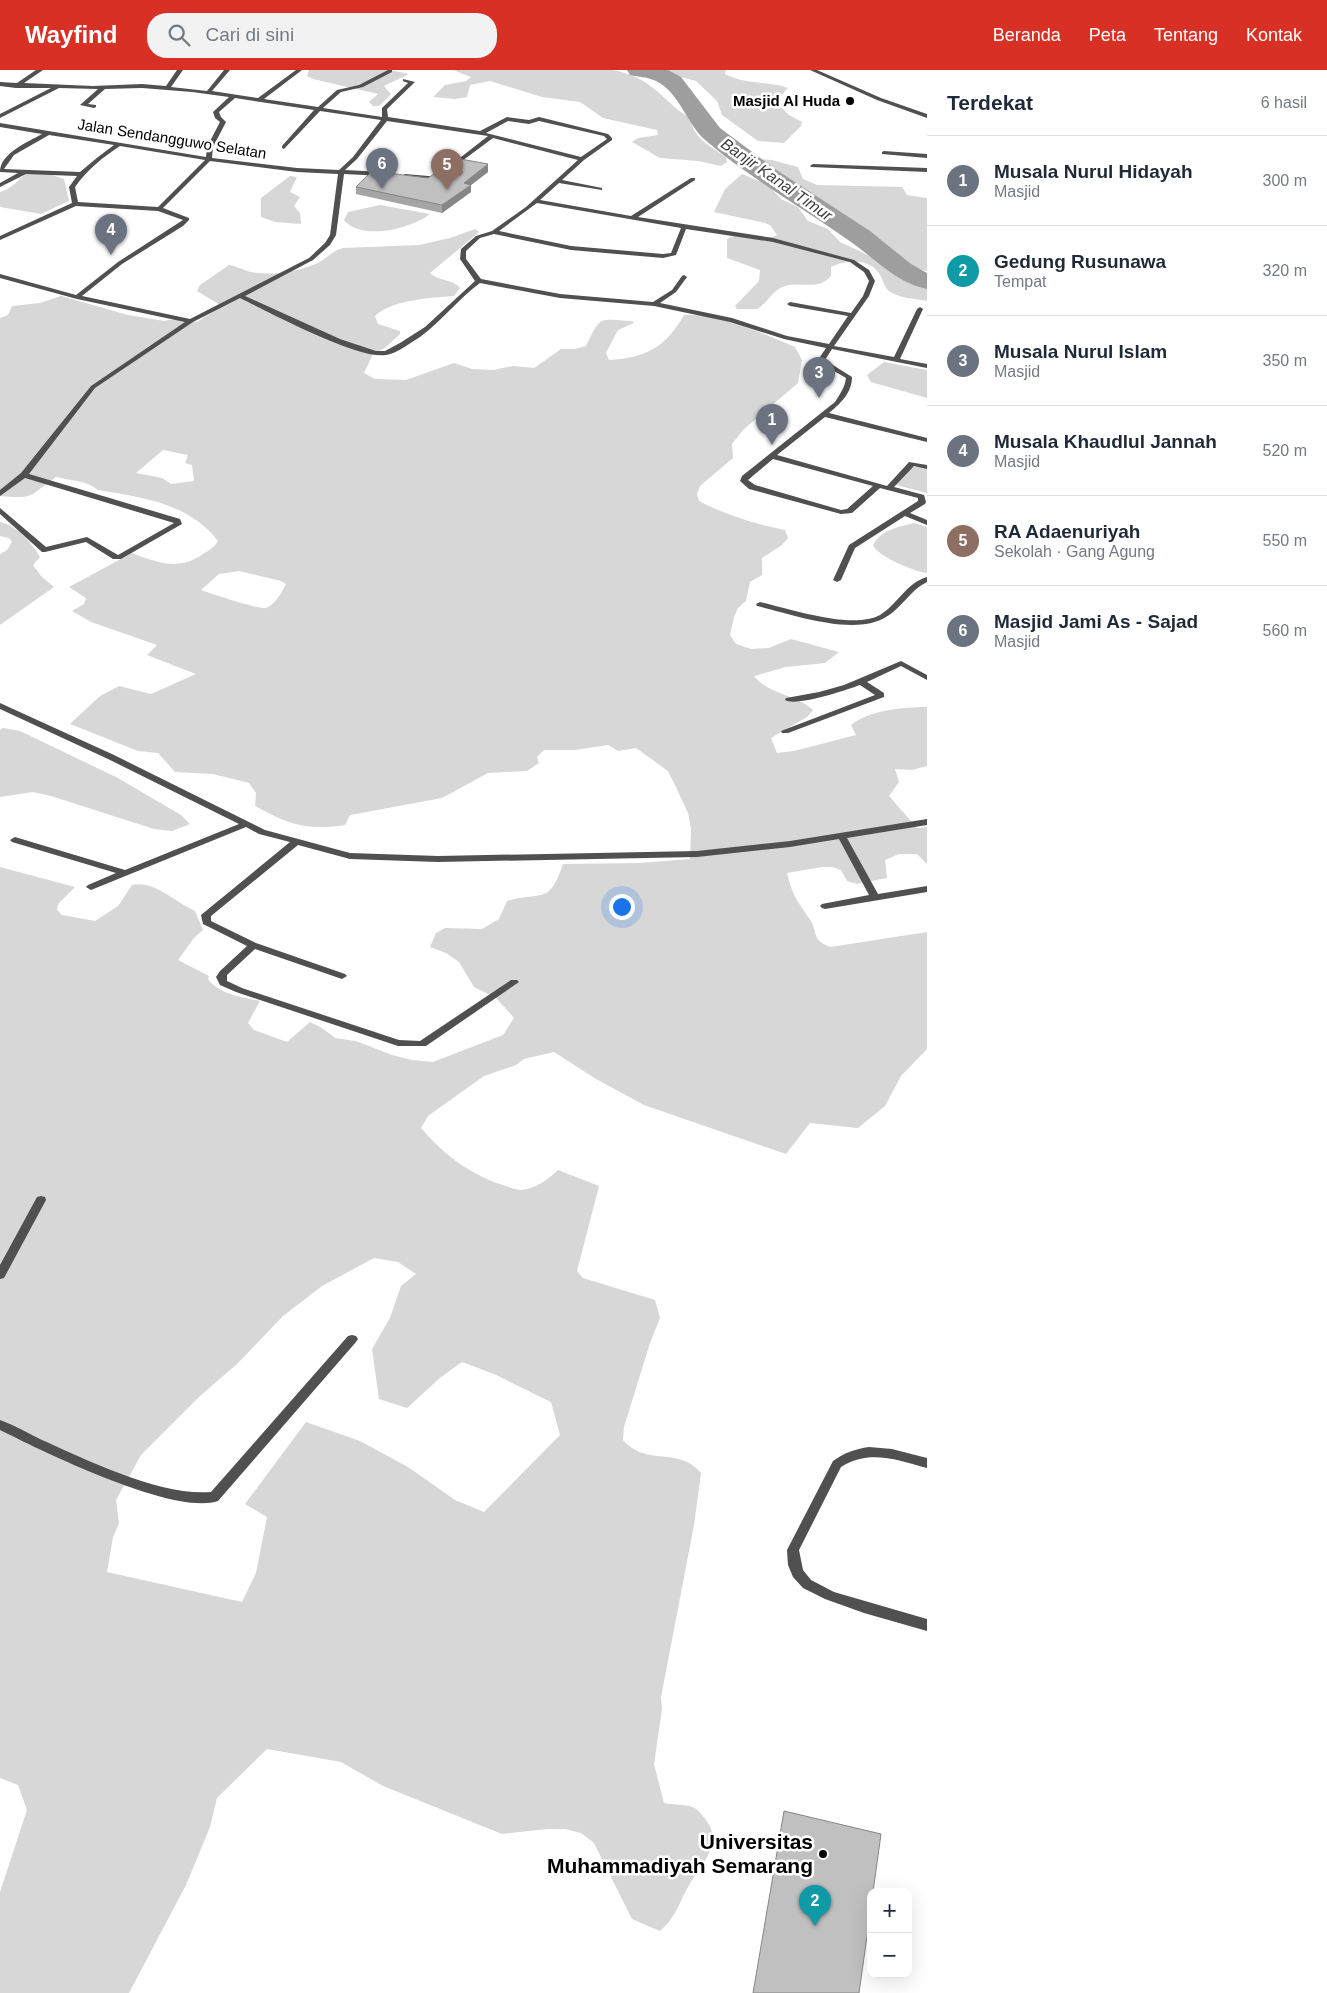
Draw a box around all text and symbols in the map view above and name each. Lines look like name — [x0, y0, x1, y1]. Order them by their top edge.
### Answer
search box — [147, 13, 497, 58]
text: Wayfind — [25, 21, 117, 48]
icon: search — [165, 21, 193, 49]
text: Cari di sini — [205, 24, 294, 45]
text: Beranda — [993, 25, 1061, 45]
text: Peta — [1089, 25, 1126, 45]
text: Tentang — [1154, 25, 1218, 45]
text: Kontak — [1246, 25, 1302, 45]
text: Terdekat — [947, 91, 1033, 114]
place label: Masjid Al Huda — [733, 92, 841, 109]
text: 6 hasil — [1261, 94, 1307, 111]
marker: Masjid Al Huda — [844, 95, 856, 107]
street label: Jalan Sendangguwo Selatan — [76, 115, 268, 162]
water label: Banjir Kanal Timur — [718, 135, 836, 224]
pin: 6 — [366, 148, 398, 189]
pin: 5 — [431, 149, 463, 190]
text: Musala Nurul Hidayah — [994, 161, 1193, 182]
text: 1 — [959, 172, 967, 189]
text: 300 m — [1263, 172, 1307, 189]
text: Masjid — [994, 183, 1040, 200]
pin: 4 — [95, 214, 127, 255]
text: Gedung Rusunawa — [994, 251, 1166, 272]
text: 2 — [959, 262, 967, 279]
text: 320 m — [1263, 262, 1307, 279]
text: Tempat — [994, 273, 1046, 290]
text: Musala Nurul Islam — [994, 341, 1167, 362]
text: 3 — [959, 352, 967, 369]
text: 350 m — [1263, 352, 1307, 369]
pin: 3 — [803, 357, 835, 398]
text: Masjid — [994, 363, 1040, 380]
pin: 1 — [756, 404, 788, 445]
text: Musala Khaudlul Jannah — [994, 431, 1217, 452]
text: 4 — [959, 442, 967, 459]
text: 520 m — [1263, 442, 1307, 459]
text: Masjid — [994, 453, 1040, 470]
text: RA Adaenuriyah — [994, 521, 1140, 542]
text: 5 — [959, 532, 967, 549]
text: 550 m — [1263, 532, 1307, 549]
text: Sekolah · Gang Agung — [994, 543, 1155, 560]
text: Masjid Jami As - Sajad — [994, 611, 1198, 632]
text: 6 — [959, 622, 967, 639]
text: 560 m — [1263, 622, 1307, 639]
text: Masjid — [994, 633, 1040, 650]
your location — [609, 894, 635, 920]
place label: Universitas Muhammadiyah Semarang — [547, 1830, 813, 1877]
marker: Universitas Muhammadiyah Semarang — [817, 1848, 829, 1860]
pin: 2 — [799, 1885, 831, 1926]
map controls — [867, 1888, 912, 1978]
button: + — [867, 1888, 912, 1933]
button: − — [867, 1933, 912, 1978]

